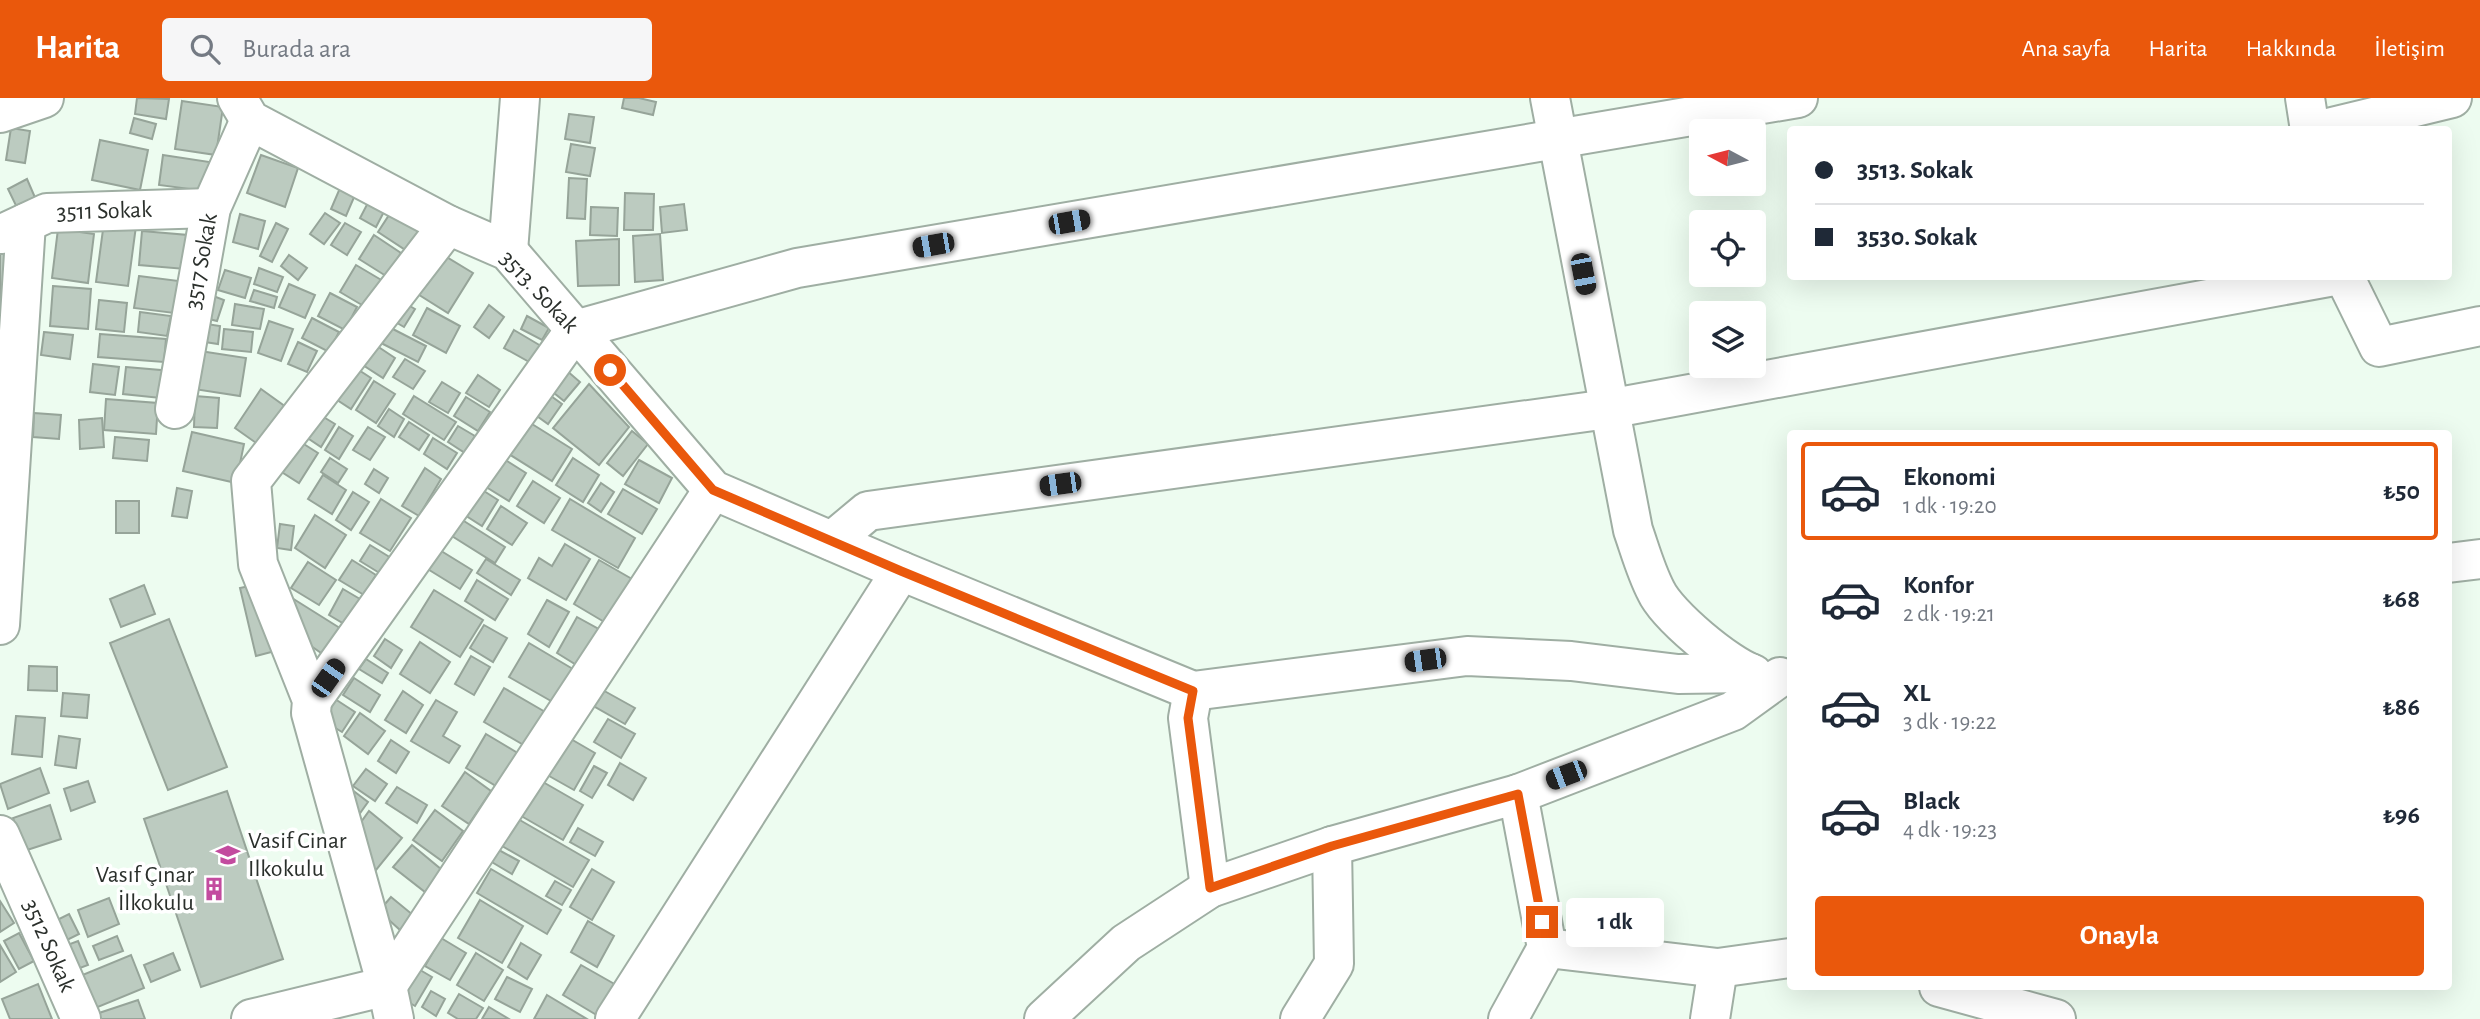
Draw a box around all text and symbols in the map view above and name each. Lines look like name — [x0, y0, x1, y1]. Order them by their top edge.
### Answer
search box — [162, 18, 652, 81]
icon: search — [186, 30, 224, 68]
text: Harita — [35, 32, 120, 65]
text: Burada ara — [242, 36, 351, 62]
text: Ana sayfa — [2021, 37, 2111, 61]
text: Harita — [2149, 37, 2208, 61]
text: Hakkında — [2246, 37, 2336, 61]
text: İletişim — [2374, 37, 2445, 61]
north arrow — [1689, 119, 1766, 196]
map controls — [1689, 119, 1766, 378]
text: 3513. Sokak — [1857, 157, 1973, 183]
street label: 3511 Sokak — [56, 198, 153, 225]
car — [1047, 208, 1092, 236]
button: locate — [1689, 210, 1766, 287]
street label: 3517 Sokak — [181, 211, 222, 311]
text: 3530. Sokak — [1857, 224, 1977, 250]
car — [911, 231, 956, 259]
street label: 3513. Sokak — [495, 246, 583, 338]
car — [1569, 251, 1598, 297]
button: layers — [1689, 301, 1766, 378]
route start — [594, 354, 626, 386]
icon: car — [1819, 460, 1882, 523]
text: Ekonomi — [1903, 464, 1996, 490]
car — [1038, 471, 1083, 497]
text: ₺50 — [2383, 478, 2420, 504]
text: 1 dk · 19:20 — [1903, 495, 1997, 518]
icon: car — [1819, 568, 1882, 631]
text: Konfor — [1903, 572, 1974, 598]
text: ₺68 — [2382, 586, 2420, 612]
text: 2 dk · 19:21 — [1903, 603, 1995, 626]
car — [1403, 647, 1448, 673]
car — [308, 655, 349, 701]
icon: car — [1819, 676, 1882, 739]
text: XL — [1903, 680, 1930, 706]
text: ₺86 — [2382, 694, 2420, 720]
text: 3 dk · 19:22 — [1903, 711, 1996, 734]
car — [1543, 758, 1590, 792]
icon: car — [1819, 784, 1882, 847]
text: Black — [1903, 788, 1960, 814]
text: ₺96 — [2383, 802, 2420, 828]
text: 4 dk · 19:23 — [1903, 819, 1997, 842]
place label: Vasif Cinar Ilkokulu — [248, 829, 347, 881]
school or university icon: Vasif Cinar Ilkokulu — [214, 841, 242, 869]
place label: Vasıf Çınar İlkokulu — [95, 863, 194, 915]
building icon: Vasıf Çınar İlkokulu — [200, 875, 228, 903]
street label: 3512 Sokak — [18, 896, 80, 996]
button: Onayla — [1815, 896, 2424, 976]
callout: 1 dk — [1566, 898, 1664, 946]
route end — [1526, 906, 1558, 938]
text: 1 dk — [1597, 911, 1633, 934]

